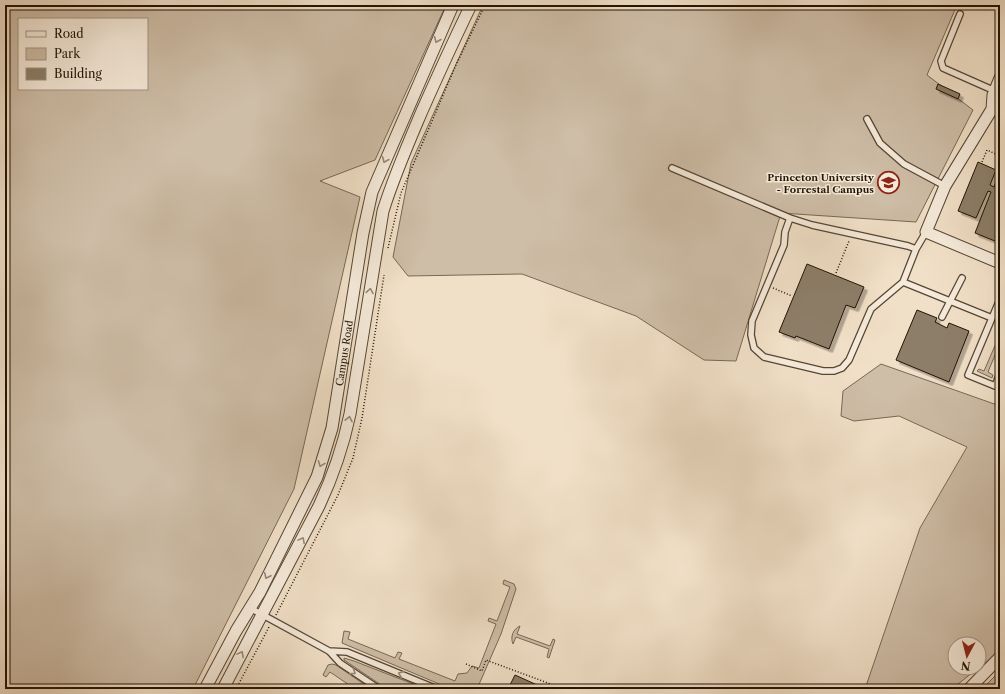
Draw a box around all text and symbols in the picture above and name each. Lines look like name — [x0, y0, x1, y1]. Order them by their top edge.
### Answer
legend — [18, 18, 148, 90]
text: Road — [54, 26, 84, 41]
one-way arrow — [433, 37, 441, 44]
text: Park — [54, 46, 81, 61]
text: Building — [54, 66, 102, 81]
one-way arrow — [382, 155, 390, 163]
school or university icon: Princeton University - Forrestal Campus — [876, 170, 902, 196]
place label: Princeton University - Forrestal Campus — [767, 171, 875, 196]
one-way arrow — [365, 288, 374, 294]
street label: Campus Road — [333, 319, 356, 387]
one-way arrow — [344, 416, 352, 422]
one-way arrow — [318, 461, 326, 468]
one-way arrow — [297, 536, 305, 544]
one-way arrow — [264, 572, 272, 579]
north arrow — [947, 636, 987, 676]
one-way arrow — [236, 651, 244, 659]
text: N — [960, 658, 971, 673]
one-way arrow — [349, 667, 356, 675]
one-way arrow — [398, 671, 405, 679]

